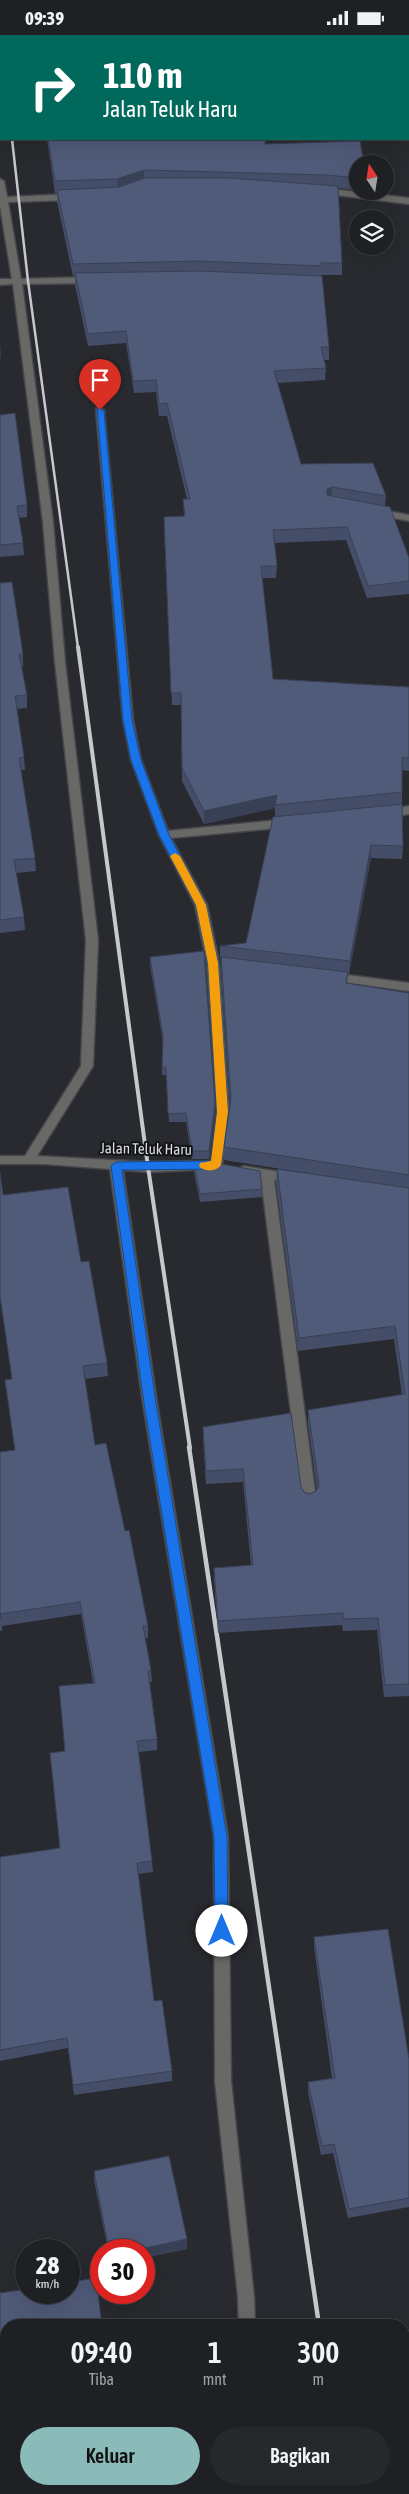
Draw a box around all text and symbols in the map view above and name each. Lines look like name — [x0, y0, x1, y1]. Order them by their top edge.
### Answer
text: 09:39 — [25, 7, 64, 29]
icon: right — [20, 55, 85, 120]
text: 110 m — [103, 55, 182, 95]
text: Jalan Teluk Haru — [103, 96, 238, 122]
north arrow — [349, 155, 394, 200]
map controls — [349, 155, 394, 255]
button: layers — [349, 210, 394, 255]
pin — [79, 359, 121, 410]
icon: arrive — [86, 366, 114, 394]
street label: Jalan Teluk Haru — [100, 1139, 192, 1158]
position arrow — [195, 1904, 247, 1956]
speed limit sign: 30 — [90, 2239, 155, 2304]
text: 28 — [36, 2251, 59, 2279]
text: km/h — [36, 2277, 59, 2291]
text: 09:40 — [71, 2335, 132, 2369]
text: 1 — [208, 2335, 222, 2369]
text: 300 — [297, 2335, 339, 2369]
text: Tiba — [89, 2370, 114, 2388]
text: mnt — [203, 2370, 227, 2388]
text: m — [313, 2370, 324, 2388]
button: Keluar — [20, 2427, 200, 2485]
button: Bagikan — [210, 2427, 390, 2485]

